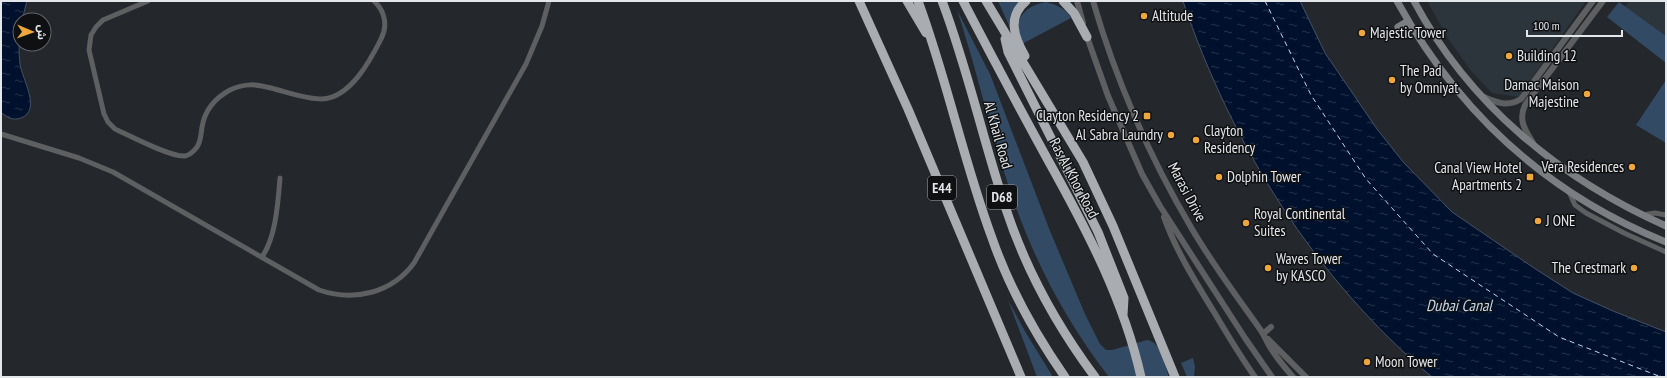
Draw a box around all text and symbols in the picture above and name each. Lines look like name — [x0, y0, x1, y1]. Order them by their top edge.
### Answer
place label: Altitude — [1152, 6, 1193, 25]
marker: Altitude — [1139, 11, 1149, 21]
north arrow — [12, 12, 52, 52]
scale bar — [1527, 12, 1622, 38]
text: 100 m — [1533, 18, 1560, 33]
place label: Majestic Tower — [1370, 23, 1447, 42]
text: ش — [35, 25, 49, 40]
marker: Majestic Tower — [1357, 28, 1367, 38]
place label: Building 12 — [1517, 46, 1577, 65]
marker: Building 12 — [1504, 51, 1514, 61]
place label: The Pad by Omniyat — [1400, 61, 1458, 97]
marker: The Pad by Omniyat — [1387, 75, 1397, 85]
place label: Damac Maison Majestine — [1504, 75, 1579, 111]
marker: Damac Maison Majestine — [1582, 89, 1592, 99]
street label: Al Khail Road — [980, 99, 1017, 171]
place label: Clayton Residency 2 — [1036, 106, 1139, 125]
marker: Clayton Residency 2 — [1142, 111, 1152, 121]
place label: Clayton Residency — [1204, 121, 1256, 157]
place label: Al Sabra Laundry — [1076, 125, 1163, 144]
marker: Al Sabra Laundry — [1166, 130, 1176, 140]
street label: Ras Al Khor Road — [1045, 134, 1104, 221]
marker: Clayton Residency — [1191, 135, 1201, 145]
place label: Vera Residences — [1541, 157, 1624, 176]
place label: Canal View Hotel Apartments 2 — [1434, 158, 1523, 194]
street label: Marasi Drive — [1164, 159, 1211, 225]
marker: Vera Residences — [1627, 162, 1637, 172]
place label: Dolphin Tower — [1227, 167, 1302, 186]
marker: Dolphin Tower — [1214, 172, 1224, 182]
marker: Canal View Hotel Apartments 2 — [1525, 172, 1535, 182]
road number: E44 — [928, 176, 956, 200]
road number: D68 — [987, 185, 1017, 209]
place label: Royal Continental Suites — [1254, 204, 1346, 240]
place label: J ONE — [1545, 211, 1576, 230]
marker: J ONE — [1533, 216, 1543, 226]
marker: Royal Continental Suites — [1241, 218, 1251, 228]
place label: Waves Tower by KASCO — [1276, 249, 1343, 285]
place label: The Crestmark — [1551, 258, 1626, 277]
marker: Waves Tower by KASCO — [1263, 263, 1273, 273]
marker: The Crestmark — [1629, 263, 1639, 273]
water label: Dubai Canal — [1426, 295, 1493, 315]
place label: Moon Tower — [1375, 352, 1438, 371]
marker: Moon Tower — [1362, 357, 1372, 367]

